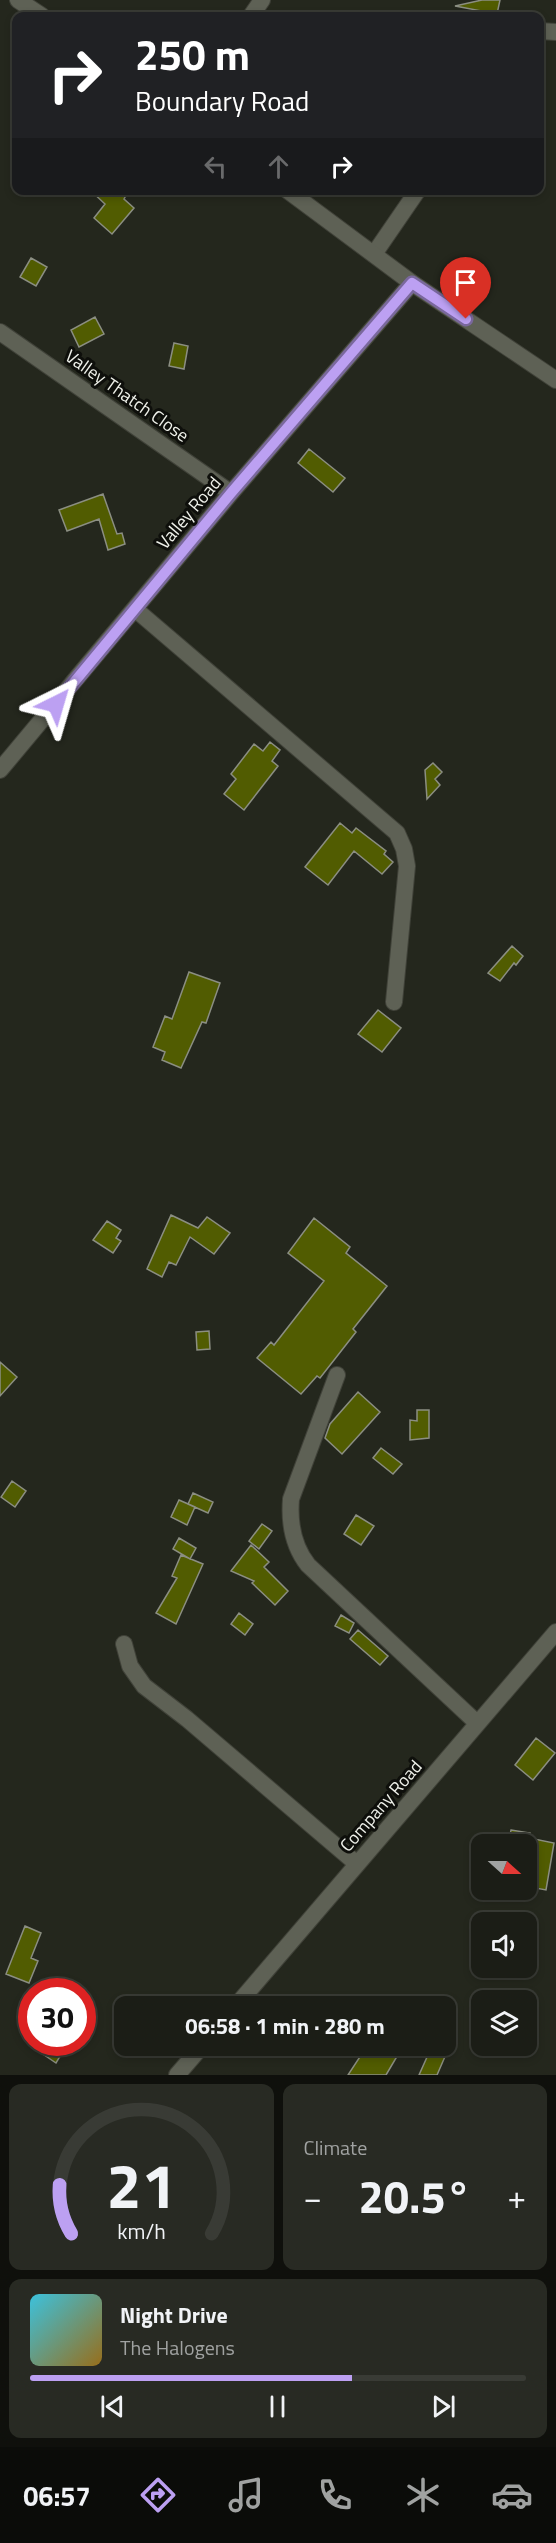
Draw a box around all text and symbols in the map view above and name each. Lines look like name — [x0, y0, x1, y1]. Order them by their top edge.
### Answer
text: 250 m — [135, 22, 250, 86]
icon: right — [36, 36, 114, 114]
text: Boundary Road — [135, 80, 309, 121]
icon: left — [199, 150, 232, 183]
icon: ahead — [262, 150, 295, 183]
icon: right — [325, 150, 358, 183]
pin — [440, 257, 491, 319]
icon: arrive — [449, 266, 482, 299]
street label: Valley Thatch Close — [60, 343, 195, 448]
street label: Valley Road — [150, 470, 227, 555]
position arrow — [24, 672, 88, 736]
street label: Company Road — [333, 1754, 428, 1857]
north arrow — [471, 1834, 537, 1900]
map controls — [471, 1834, 537, 2056]
button: sound — [471, 1912, 537, 1978]
speed limit sign: 30 — [18, 1978, 96, 2056]
button: layers — [471, 1990, 537, 2056]
text: 06:58 · 1 min · 280 m — [185, 2009, 385, 2043]
text: Climate — [304, 2132, 367, 2163]
text: 21 — [106, 2137, 176, 2232]
text: 20.5° — [359, 2162, 471, 2230]
text: − — [304, 2172, 322, 2222]
text: + — [508, 2172, 526, 2222]
text: km/h — [117, 2215, 166, 2247]
text: Night Drive — [120, 2298, 228, 2332]
text: The Halogens — [120, 2332, 235, 2363]
icon: previous — [96, 2390, 129, 2423]
icon: pause — [261, 2390, 294, 2423]
icon: next — [427, 2390, 460, 2423]
icon: directions — [137, 2474, 179, 2516]
icon: music — [225, 2474, 267, 2516]
icon: phone — [314, 2474, 356, 2516]
icon: climate — [402, 2474, 444, 2516]
icon: car — [491, 2474, 533, 2516]
text: 06:57 — [23, 2475, 91, 2516]

